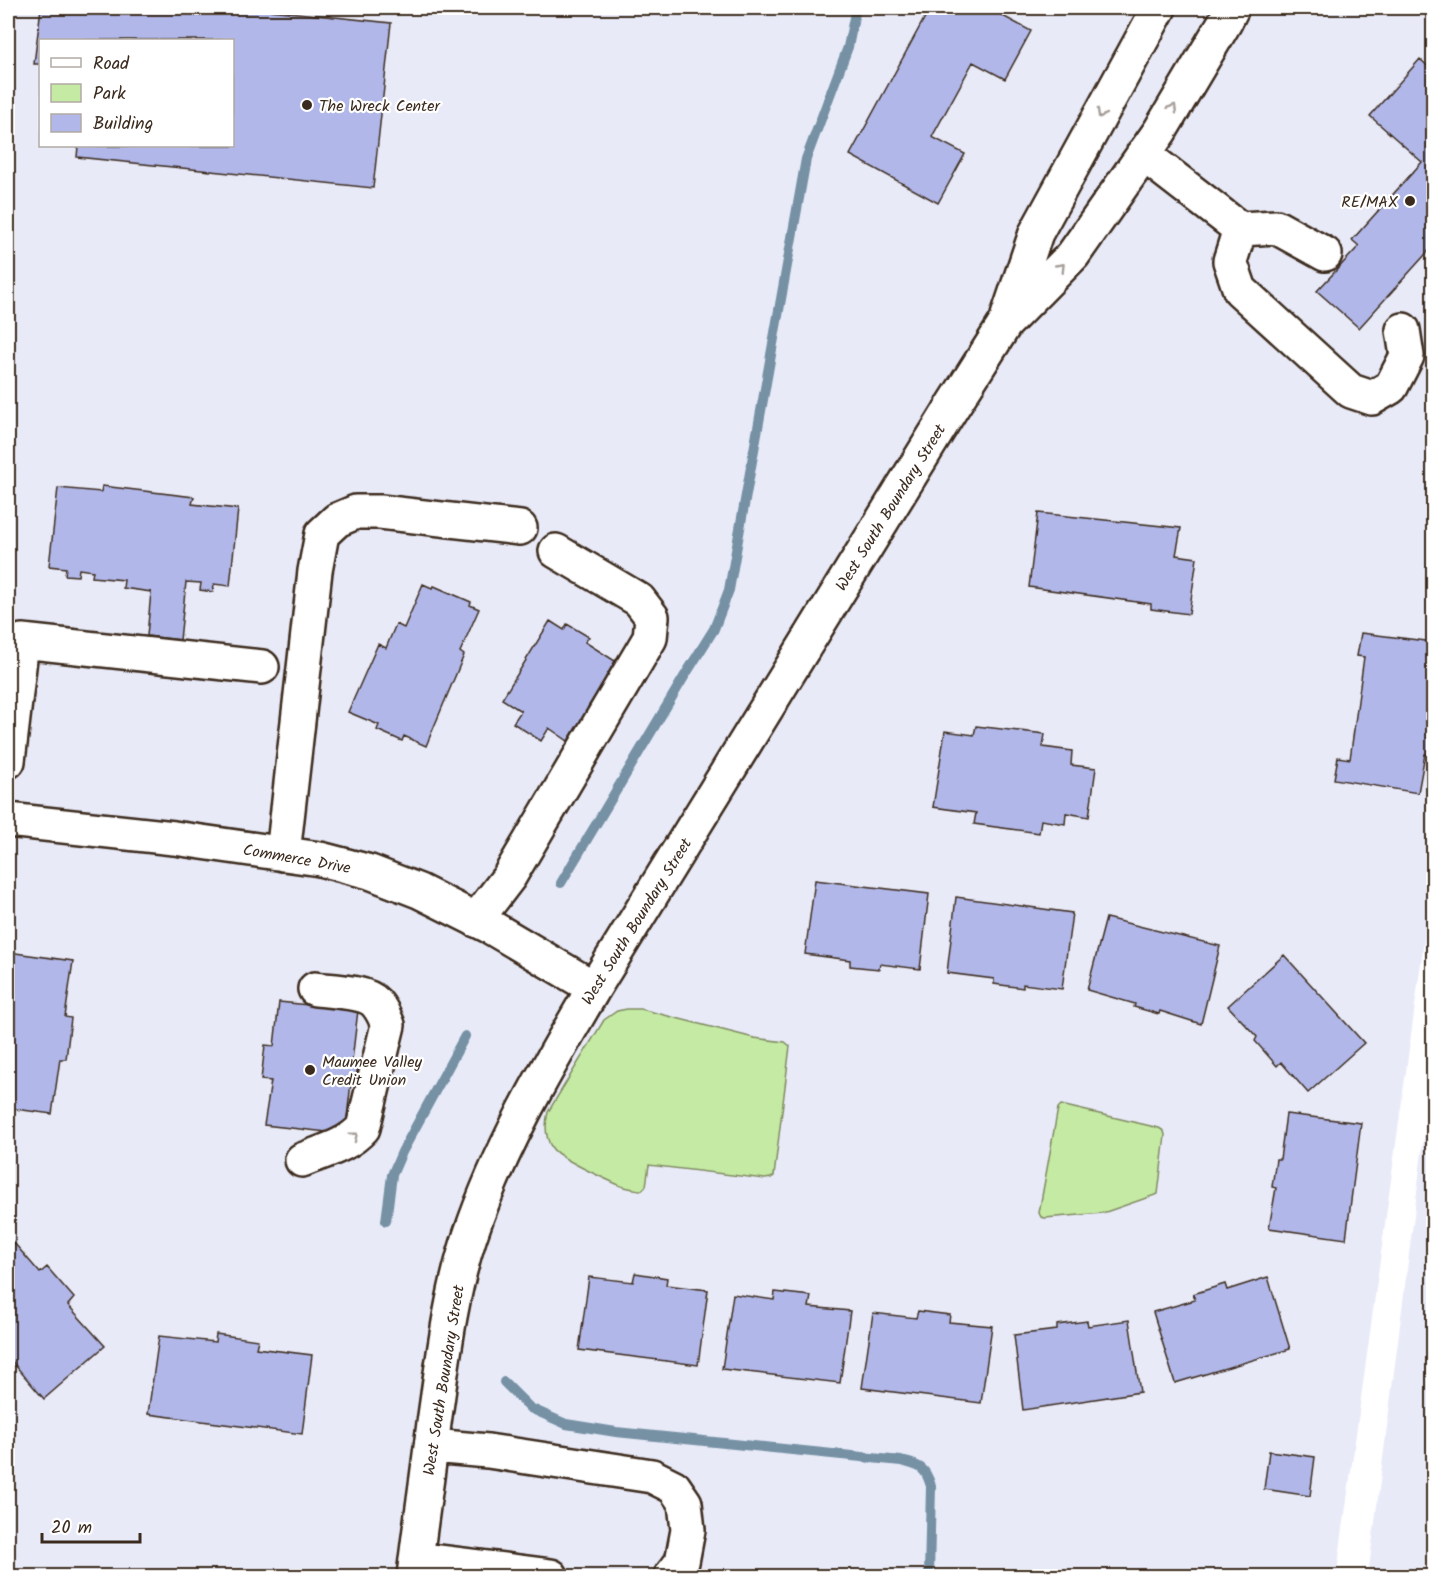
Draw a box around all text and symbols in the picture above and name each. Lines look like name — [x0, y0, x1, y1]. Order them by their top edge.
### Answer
legend — [39, 39, 234, 147]
text: Road — [93, 50, 130, 79]
text: Park — [93, 80, 126, 109]
place label: The Wreck Center — [319, 94, 442, 119]
marker: The Wreck Center — [300, 98, 314, 112]
one-way arrow — [1166, 104, 1178, 114]
one-way arrow — [1097, 108, 1108, 118]
text: Building — [93, 110, 153, 139]
place label: RE/MAX — [1341, 190, 1399, 215]
marker: RE/MAX — [1403, 194, 1417, 208]
one-way arrow — [1054, 263, 1065, 273]
street label: West South Boundary Street — [830, 419, 953, 596]
street label: West South Boundary Street — [576, 833, 699, 1010]
street label: Commerce Drive — [241, 838, 353, 881]
place label: Maumee Valley Credit Union — [322, 1050, 422, 1093]
marker: Maumee Valley Credit Union — [303, 1063, 317, 1077]
one-way arrow — [348, 1132, 359, 1143]
street label: West South Boundary Street — [417, 1282, 472, 1477]
scale bar — [42, 1506, 140, 1544]
text: 20 m — [51, 1514, 92, 1543]

